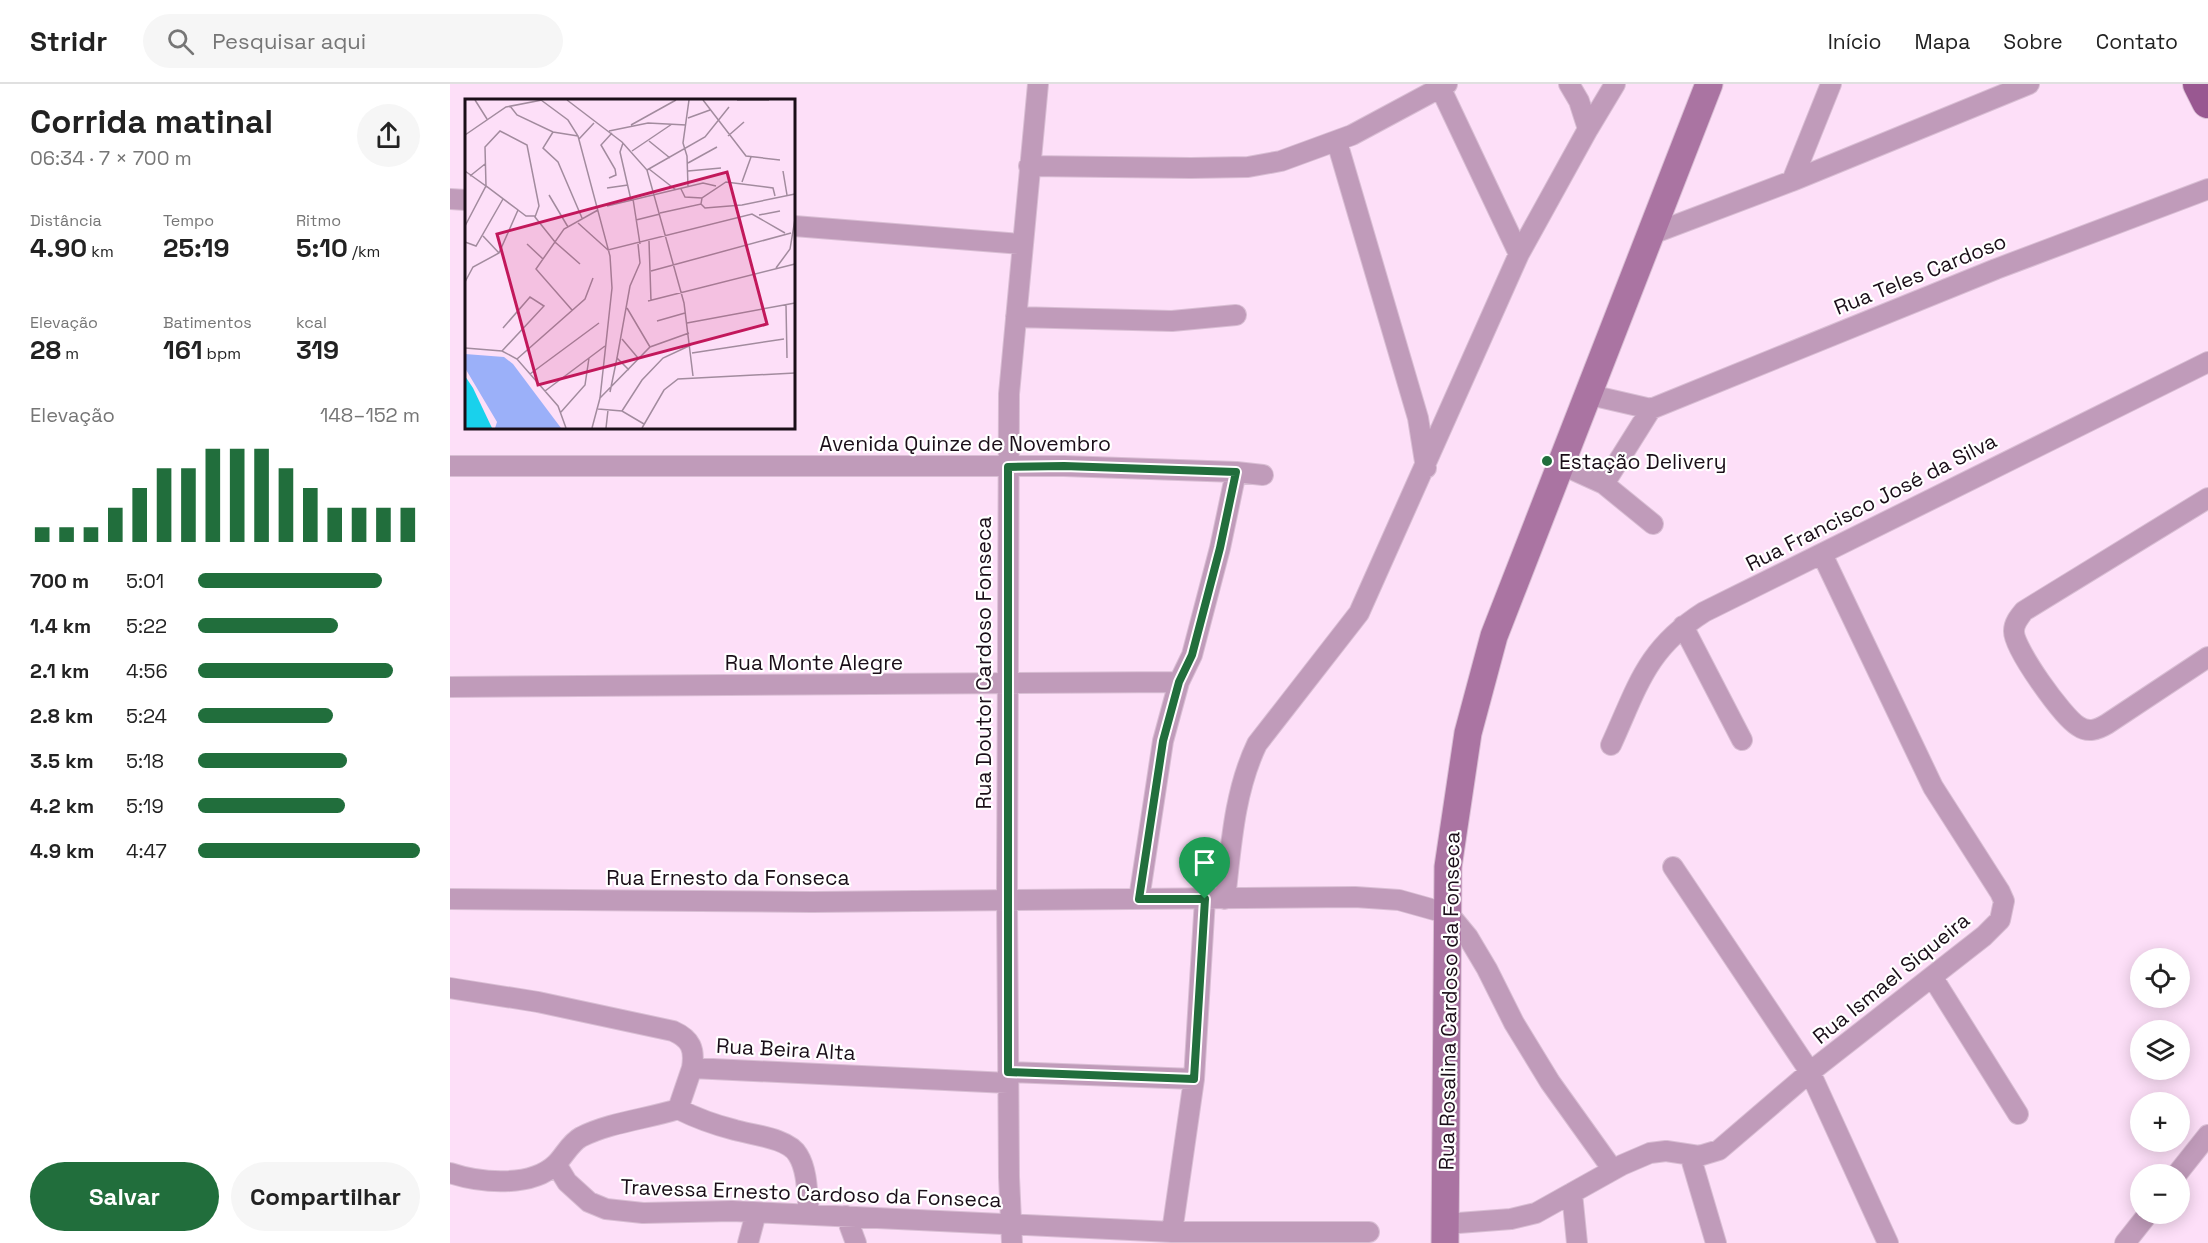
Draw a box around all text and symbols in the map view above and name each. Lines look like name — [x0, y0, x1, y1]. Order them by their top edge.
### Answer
search box — [143, 14, 563, 68]
text: Stridr — [30, 23, 107, 59]
icon: search — [164, 25, 197, 58]
text: Pesquisar aqui — [212, 27, 366, 55]
text: Início — [1828, 28, 1881, 55]
text: Mapa — [1914, 28, 1970, 55]
text: Sobre — [2003, 28, 2063, 55]
text: Contato — [2096, 28, 2178, 55]
inset map — [465, 99, 795, 429]
text: Corrida matinal — [30, 101, 273, 143]
button: share — [357, 104, 420, 167]
text: 06:34 · 7 × 700 m — [30, 145, 192, 171]
text: Distância — [30, 210, 102, 231]
text: Tempo — [163, 210, 214, 231]
text: Ritmo — [296, 210, 341, 231]
street label: Rua Teles Cardoso — [1830, 227, 2010, 321]
text: 4.90 — [30, 231, 87, 265]
text: 25:19 — [163, 231, 230, 265]
text: 5:10 — [296, 231, 348, 265]
text: km — [87, 241, 114, 262]
text: /km — [348, 241, 380, 262]
text: Elevação — [30, 312, 98, 333]
text: Batimentos — [163, 312, 252, 333]
text: kcal — [296, 312, 327, 333]
text: 28 — [30, 333, 61, 367]
text: 161 — [163, 333, 202, 367]
text: 319 — [296, 333, 339, 367]
text: m — [61, 343, 79, 364]
text: bpm — [202, 343, 241, 364]
text: Elevação — [30, 402, 115, 428]
text: 148–152 m — [320, 402, 420, 428]
street label: Rua Francisco José da Silva — [1741, 427, 2001, 577]
street label: Avenida Quinze de Novembro — [819, 430, 1111, 457]
place label: Estação Delivery — [1559, 448, 1727, 475]
marker: Estação Delivery — [1540, 454, 1554, 468]
street label: Rua Doutor Cardoso Fonseca — [970, 516, 997, 810]
text: 700 m — [30, 568, 89, 594]
text: 5:01 — [126, 568, 164, 594]
text: 1.4 km — [30, 613, 91, 639]
text: 5:22 — [126, 613, 167, 639]
street label: Rua Monte Alegre — [725, 649, 903, 676]
text: 2.1 km — [30, 658, 89, 684]
text: 4:56 — [126, 658, 168, 684]
text: 2.8 km — [30, 703, 93, 729]
text: 5:24 — [126, 703, 167, 729]
text: 3.5 km — [30, 748, 94, 774]
text: 5:18 — [126, 748, 164, 774]
text: 4.2 km — [30, 793, 94, 819]
text: 5:19 — [126, 793, 164, 819]
street label: Rua Rosalina Cardoso da Fonseca — [1433, 831, 1465, 1171]
pin — [1179, 837, 1230, 899]
text: 4.9 km — [30, 838, 94, 864]
text: 4:47 — [126, 838, 167, 864]
icon: arrive — [1188, 846, 1221, 879]
street label: Rua Ernesto da Fonseca — [606, 864, 850, 891]
street label: Rua Ismael Siqueira — [1807, 906, 1975, 1050]
map controls — [2130, 948, 2190, 1224]
button: locate — [2130, 948, 2190, 1008]
button: layers — [2130, 1020, 2190, 1080]
street label: Rua Beira Alta — [715, 1032, 857, 1066]
button: + — [2130, 1092, 2190, 1152]
button: Salvar — [30, 1162, 219, 1231]
button: Compartilhar — [231, 1162, 420, 1231]
button: − — [2130, 1164, 2190, 1224]
street label: Travessa Ernesto Cardoso da Fonseca — [620, 1173, 1002, 1213]

